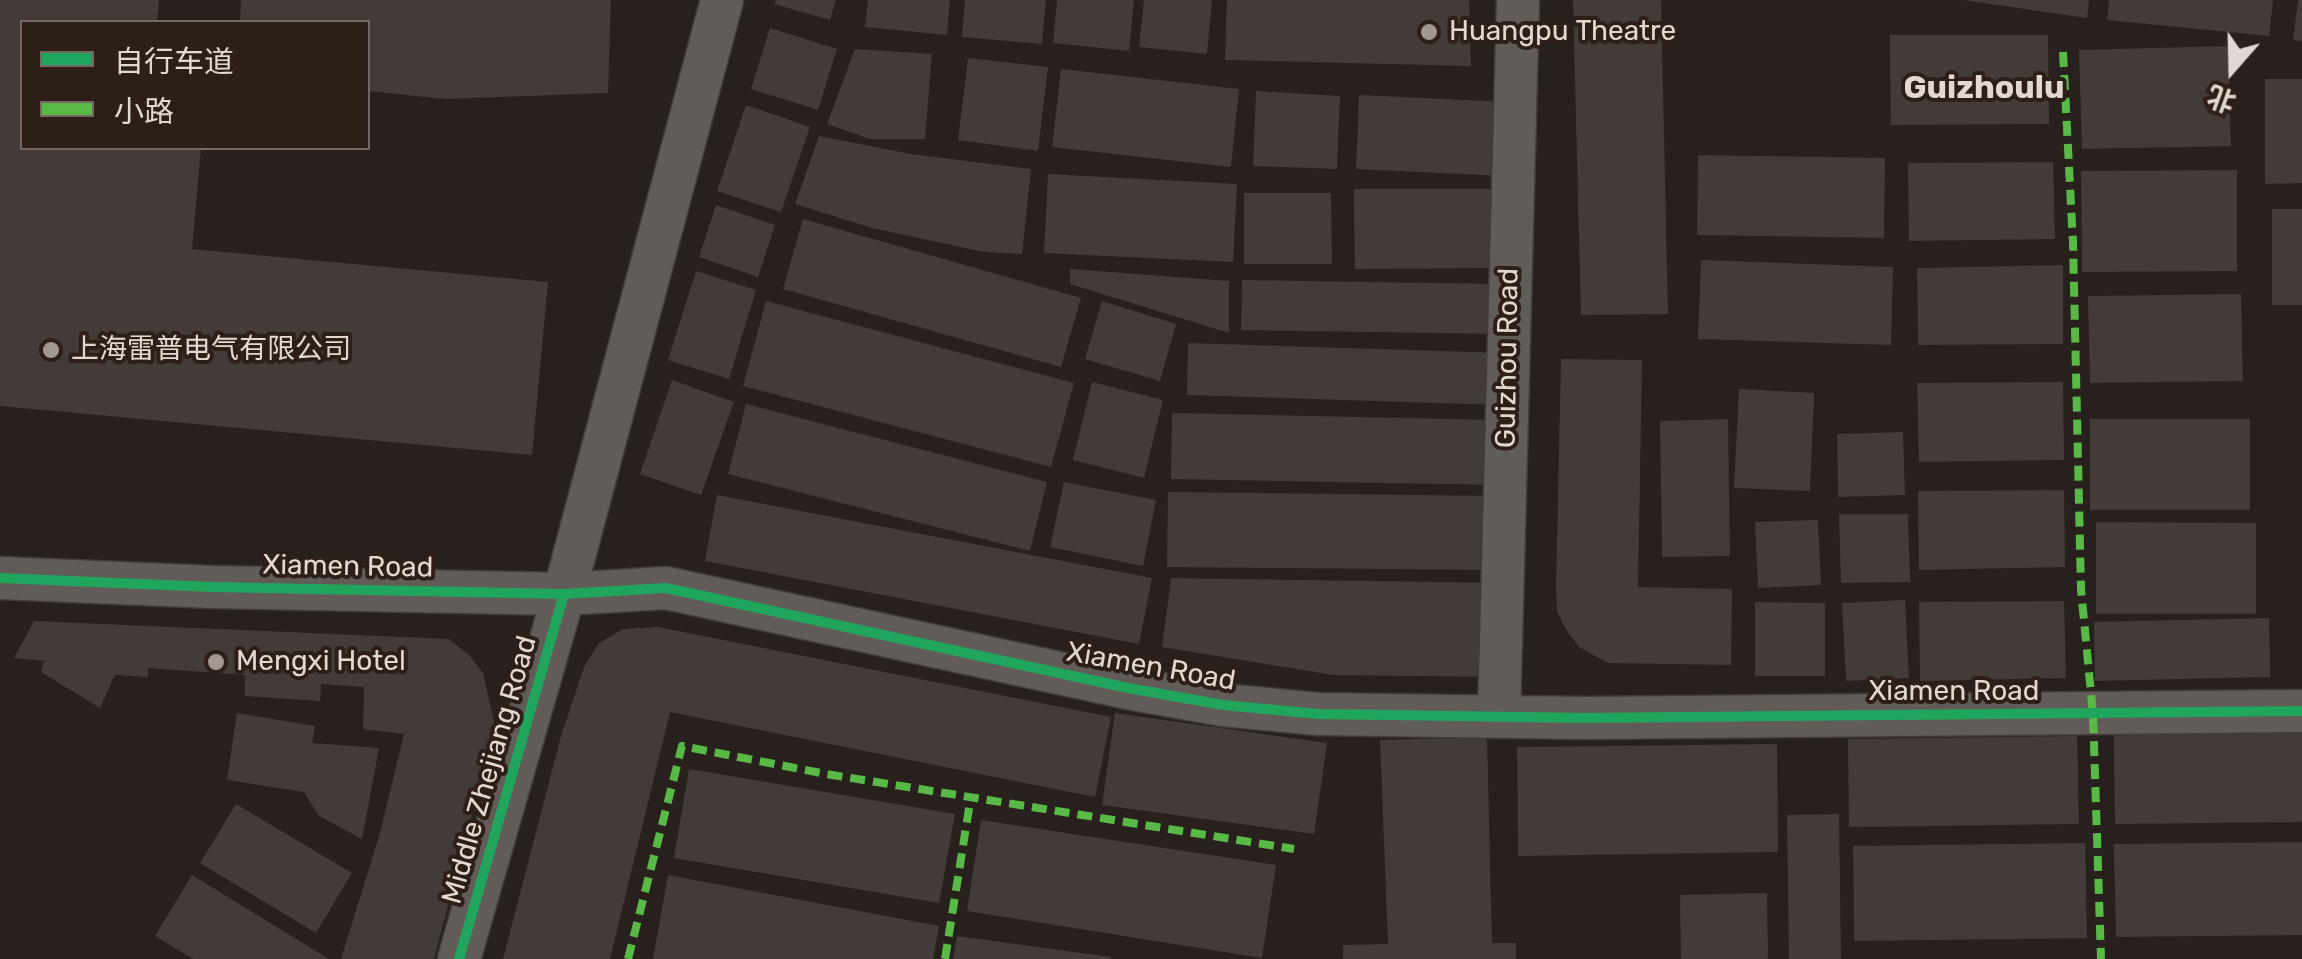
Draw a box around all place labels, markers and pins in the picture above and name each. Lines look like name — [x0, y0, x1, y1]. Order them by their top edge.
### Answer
place label: Huangpu Theatre — [1449, 15, 1676, 49]
marker: Huangpu Theatre — [1418, 21, 1440, 43]
place label: 上海雷普电气有限公司 — [71, 333, 351, 367]
marker: 上海雷普电气有限公司 — [40, 339, 62, 361]
place label: Mengxi Hotel — [236, 645, 406, 679]
marker: Mengxi Hotel — [205, 651, 227, 673]

